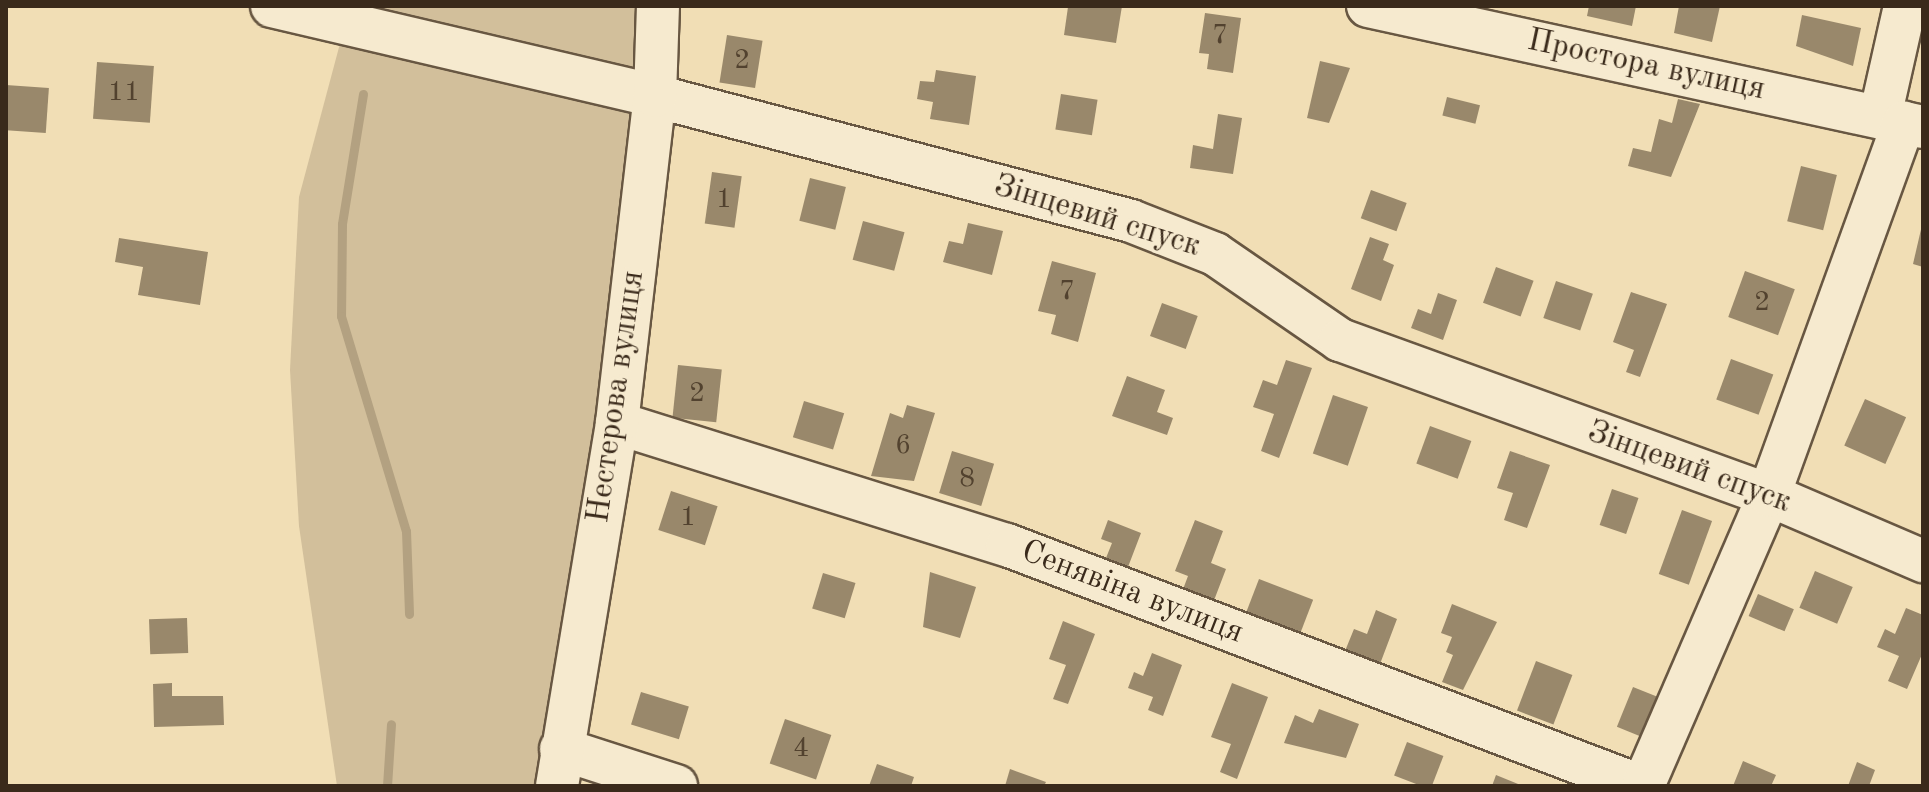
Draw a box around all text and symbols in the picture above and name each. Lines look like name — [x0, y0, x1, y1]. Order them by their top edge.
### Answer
house number: 7 — [1212, 19, 1228, 53]
street label: Простора вулиця — [1524, 22, 1768, 110]
house number: 2 — [734, 44, 750, 78]
house number: 11 — [108, 76, 140, 110]
street label: Зінцевий спуск — [989, 167, 1205, 267]
house number: 1 — [716, 183, 732, 217]
street label: Нестерова вулиця — [580, 268, 654, 526]
house number: 7 — [1059, 275, 1075, 309]
house number: 2 — [1754, 286, 1770, 320]
house number: 2 — [689, 377, 705, 411]
street label: Зінцевий спуск — [1582, 413, 1796, 523]
house number: 6 — [895, 429, 911, 463]
house number: 8 — [959, 462, 975, 496]
house number: 1 — [680, 501, 696, 535]
street label: Сенявіна вулиця — [1016, 533, 1248, 653]
house number: 4 — [793, 732, 809, 766]

